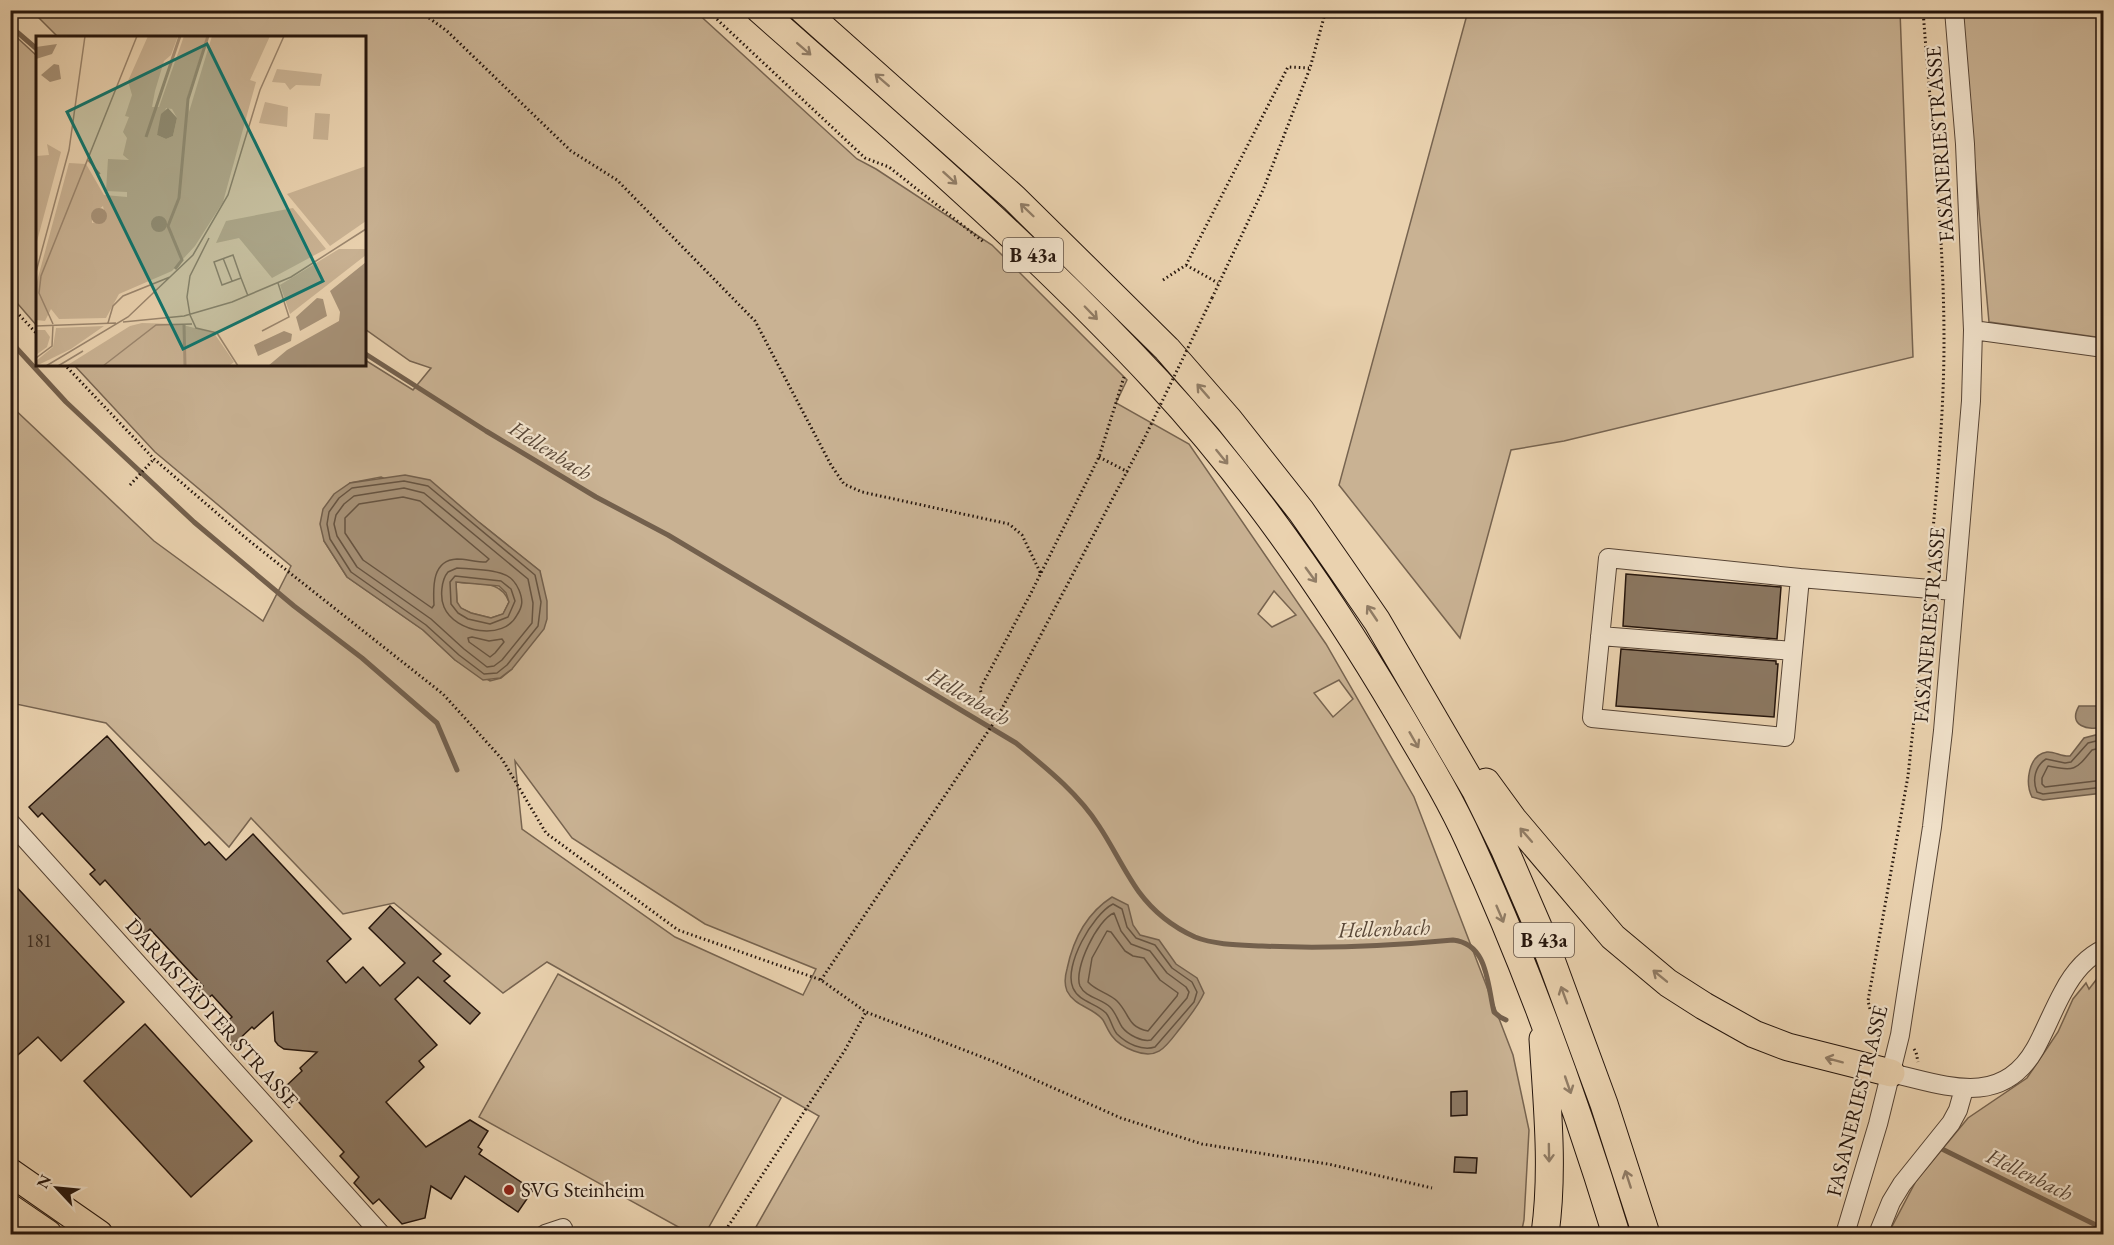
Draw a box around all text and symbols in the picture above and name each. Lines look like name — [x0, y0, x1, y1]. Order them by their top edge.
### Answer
inset map — [36, 36, 366, 366]
one-way arrow — [796, 42, 811, 56]
street label: FASANERIESTRASSE — [1919, 45, 1960, 243]
one-way arrow — [875, 73, 890, 87]
one-way arrow — [942, 171, 957, 185]
one-way arrow — [1020, 203, 1035, 218]
road number: B 43a — [1003, 238, 1063, 272]
one-way arrow — [1084, 306, 1098, 321]
one-way arrow — [1197, 383, 1210, 399]
water label: Hellenbach — [503, 413, 598, 487]
one-way arrow — [1215, 449, 1229, 464]
street label: FASANERIESTRASSE — [1907, 526, 1951, 724]
one-way arrow — [1304, 566, 1317, 582]
one-way arrow — [1365, 605, 1377, 622]
water label: Hellenbach — [921, 660, 1016, 733]
one-way arrow — [1409, 730, 1420, 748]
one-way arrow — [1520, 827, 1533, 843]
one-way arrow — [1495, 905, 1506, 923]
street label: DARMSTÄDTER STRASSE — [120, 912, 305, 1113]
water label: Hellenbach — [1336, 912, 1431, 945]
road number: B 43a — [1514, 923, 1574, 957]
house number: 181 — [26, 929, 52, 952]
one-way arrow — [1653, 969, 1668, 983]
one-way arrow — [1557, 986, 1568, 1005]
street label: FASANERIESTRASSE — [1820, 1002, 1893, 1199]
one-way arrow — [1825, 1054, 1844, 1065]
one-way arrow — [1564, 1075, 1575, 1094]
water label: Hellenbach — [1981, 1141, 2078, 1208]
one-way arrow — [1543, 1142, 1555, 1162]
north arrow — [27, 1158, 87, 1218]
one-way arrow — [1622, 1170, 1633, 1189]
text: N — [32, 1171, 56, 1192]
place label: SVG Steinheim — [521, 1176, 645, 1203]
marker: SVG Steinheim — [502, 1183, 516, 1197]

